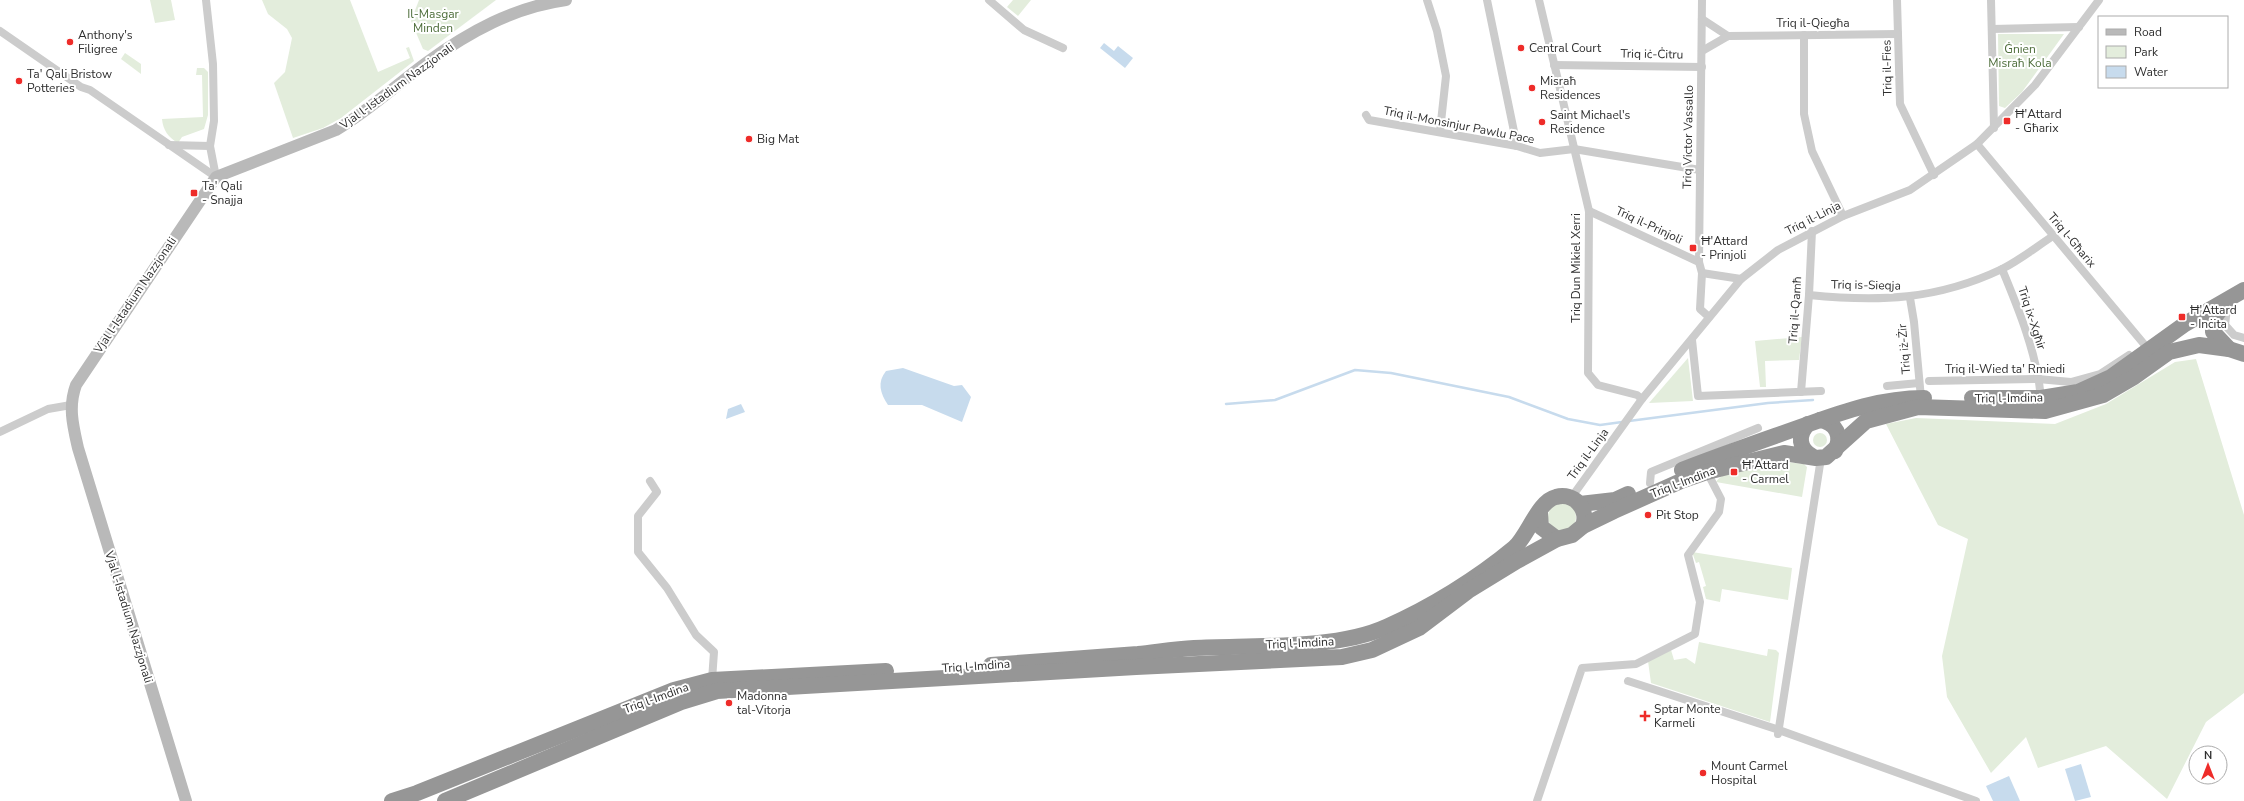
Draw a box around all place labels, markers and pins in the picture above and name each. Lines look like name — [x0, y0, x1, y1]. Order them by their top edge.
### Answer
place label: Anthony's Filigree — [78, 27, 133, 57]
marker: Anthony's Filigree — [65, 37, 75, 47]
place label: Central Court — [1529, 40, 1602, 56]
marker: Central Court — [1516, 43, 1526, 53]
place label: Ta' Qali Bristow Potteries — [27, 66, 112, 96]
place label: Misraħ Residences — [1540, 73, 1601, 103]
marker: Ta' Qali Bristow Potteries — [14, 76, 24, 86]
marker: Misraħ Residences — [1527, 83, 1537, 93]
place label: Ħ'Attard - Għarix — [2015, 106, 2062, 136]
place label: Saint Michael's Residence — [1550, 107, 1631, 137]
marker: Ħ'Attard - Għarix — [2002, 116, 2012, 126]
marker: Saint Michael's Residence — [1537, 117, 1547, 127]
place label: Big Mat — [757, 131, 800, 147]
marker: Big Mat — [744, 134, 754, 144]
place label: Ta' Qali - Snajja — [202, 178, 243, 208]
marker: Ta' Qali - Snajja — [189, 188, 199, 198]
place label: Ħ'Attard - Prinjoli — [1701, 233, 1748, 263]
marker: Ħ'Attard - Prinjoli — [1688, 243, 1698, 253]
place label: Ħ'Attard - Inċita — [2190, 302, 2237, 332]
marker: Ħ'Attard - Inċita — [2177, 312, 2187, 322]
place label: Ħ'Attard - Carmel — [1742, 457, 1789, 487]
marker: Ħ'Attard - Carmel — [1729, 467, 1739, 477]
place label: Pit Stop — [1656, 507, 1699, 523]
marker: Pit Stop — [1643, 510, 1653, 520]
place label: Madonna tal-Vitorja — [737, 688, 791, 718]
marker: Madonna tal-Vitorja — [724, 698, 734, 708]
place label: Sptar Monte Karmeli — [1654, 701, 1721, 731]
marker: Sptar Monte Karmeli — [1639, 710, 1651, 722]
place label: Mount Carmel Hospital — [1711, 758, 1788, 788]
marker: Mount Carmel Hospital — [1698, 768, 1708, 778]

